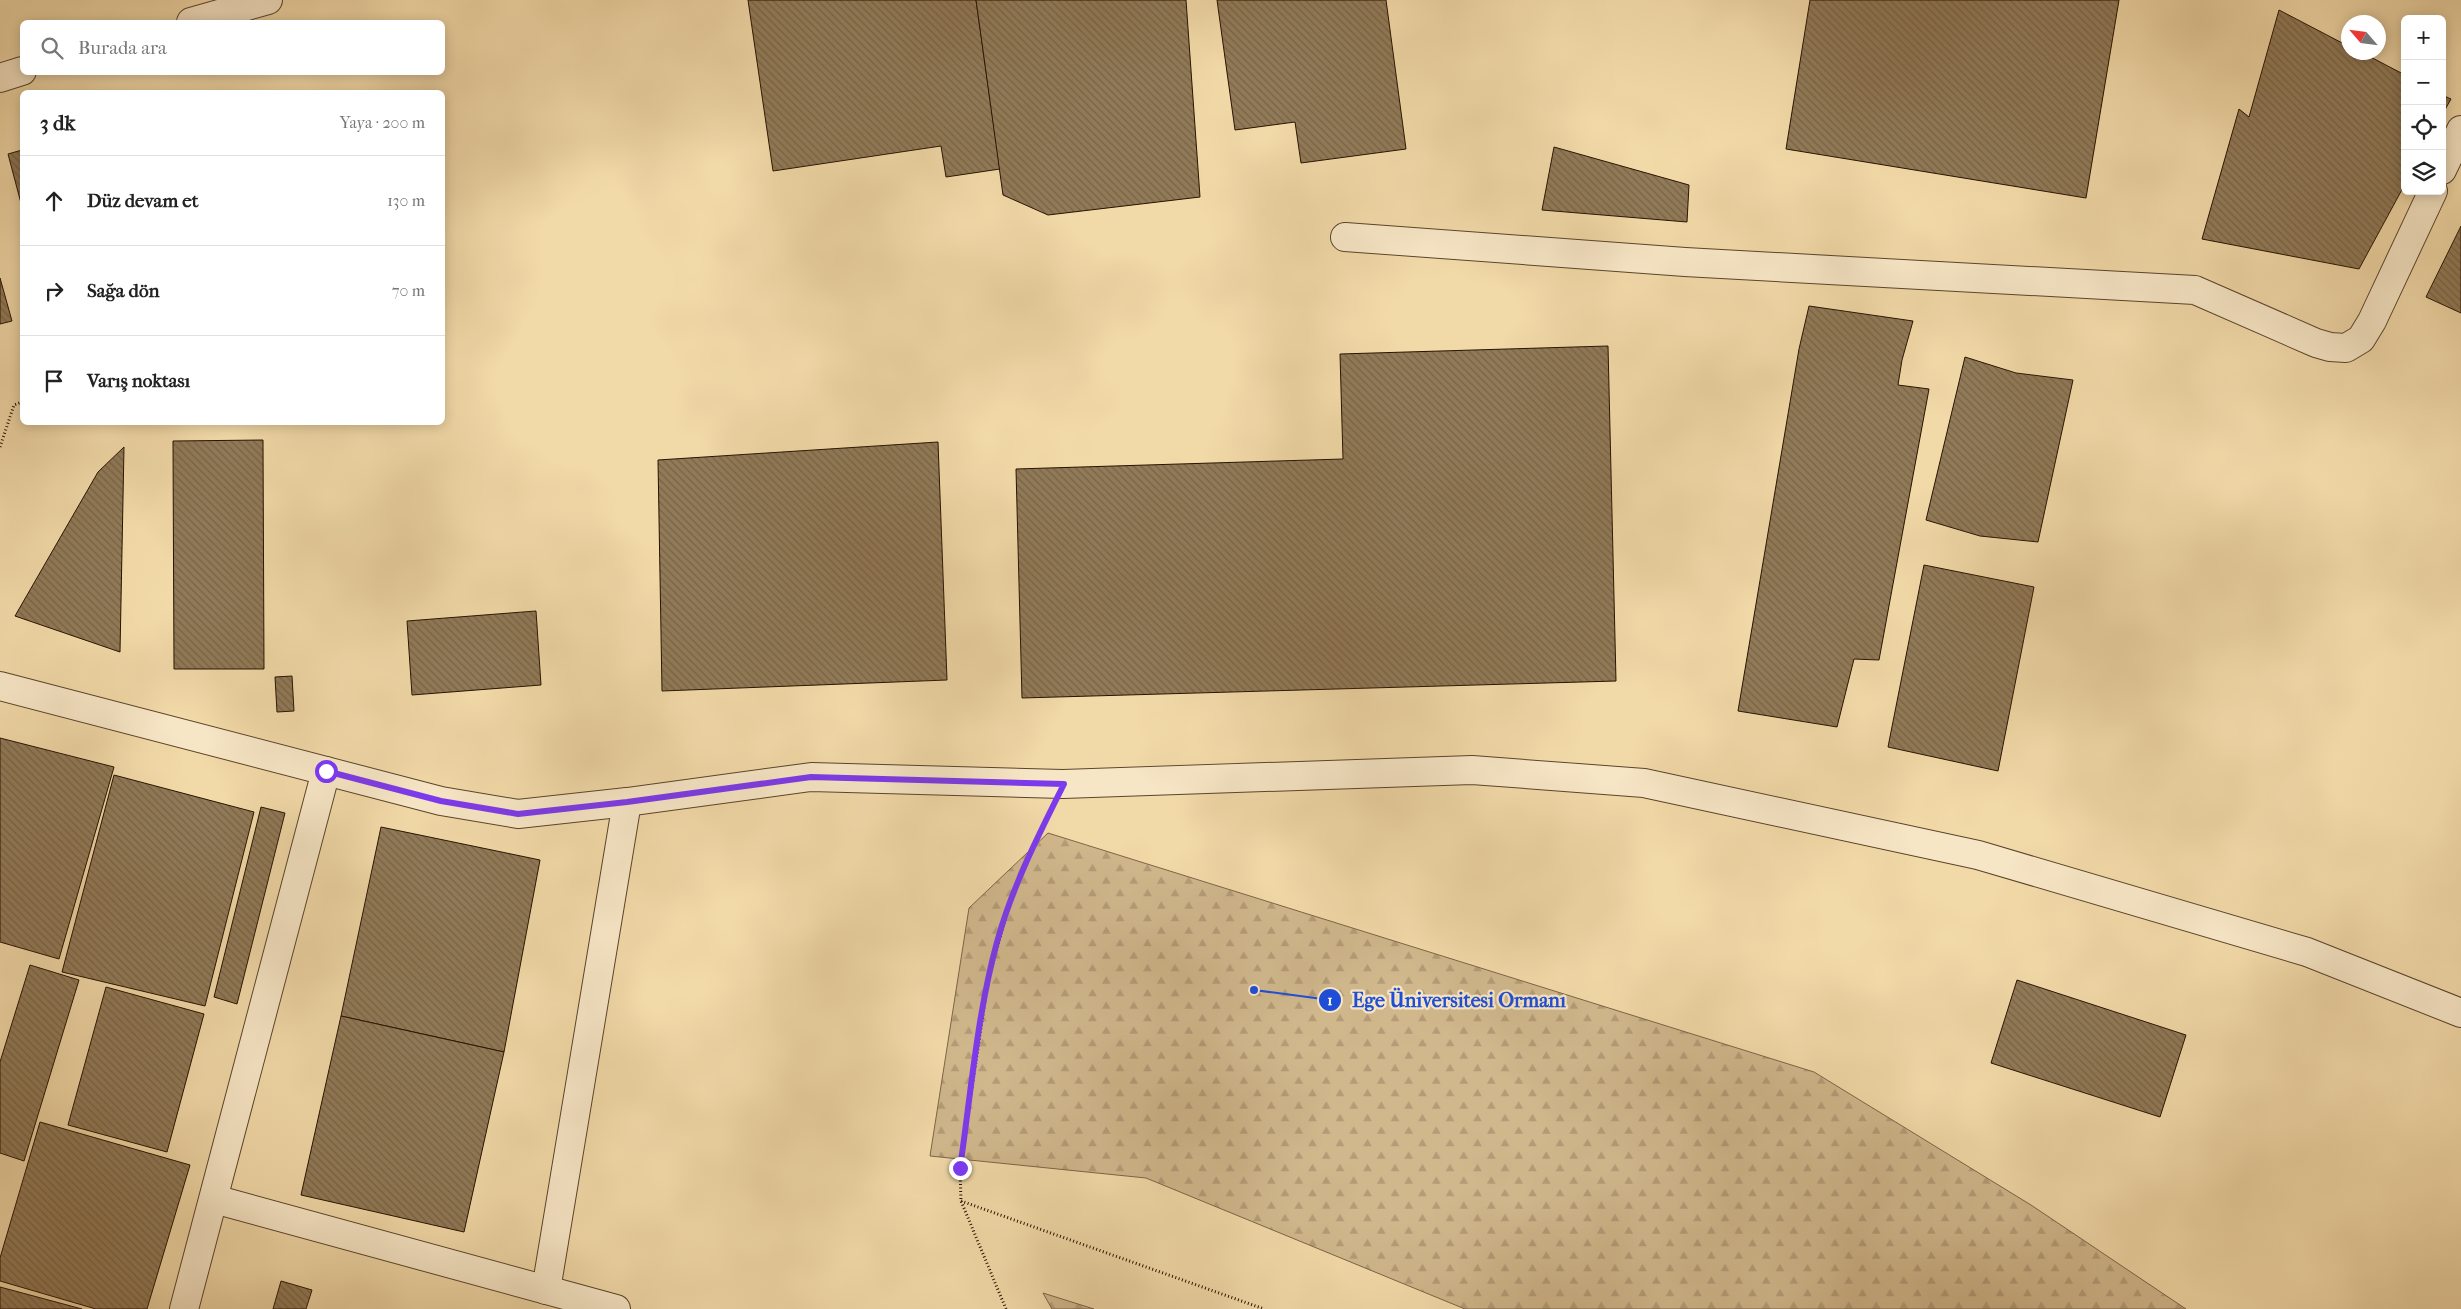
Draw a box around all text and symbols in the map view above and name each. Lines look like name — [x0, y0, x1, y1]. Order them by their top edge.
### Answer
north arrow — [2341, 15, 2386, 60]
map controls — [2401, 15, 2446, 195]
button: + — [2401, 15, 2446, 60]
search box — [20, 20, 445, 75]
icon: search — [38, 34, 66, 62]
text: Burada ara — [78, 37, 167, 59]
button: − — [2401, 60, 2446, 105]
button: locate — [2401, 105, 2446, 150]
text: 3 dk — [40, 111, 75, 135]
text: Yaya · 200 m — [340, 113, 425, 132]
button: layers — [2401, 150, 2446, 195]
icon: ahead — [40, 187, 68, 215]
text: Düz devam et — [87, 190, 198, 212]
text: 130 m — [387, 191, 425, 210]
icon: right — [40, 277, 68, 305]
text: Sağa dön — [87, 280, 160, 302]
text: 70 m — [392, 281, 425, 300]
icon: arrive — [40, 367, 68, 395]
text: Varış noktası — [87, 370, 190, 392]
route start — [315, 760, 338, 783]
callout: Ege Üniversitesi Ormanı — [1317, 982, 1576, 1017]
text: Ege Üniversitesi Ormanı — [1352, 987, 1567, 1012]
text: 1 — [1327, 991, 1333, 1009]
route end — [949, 1157, 972, 1180]

